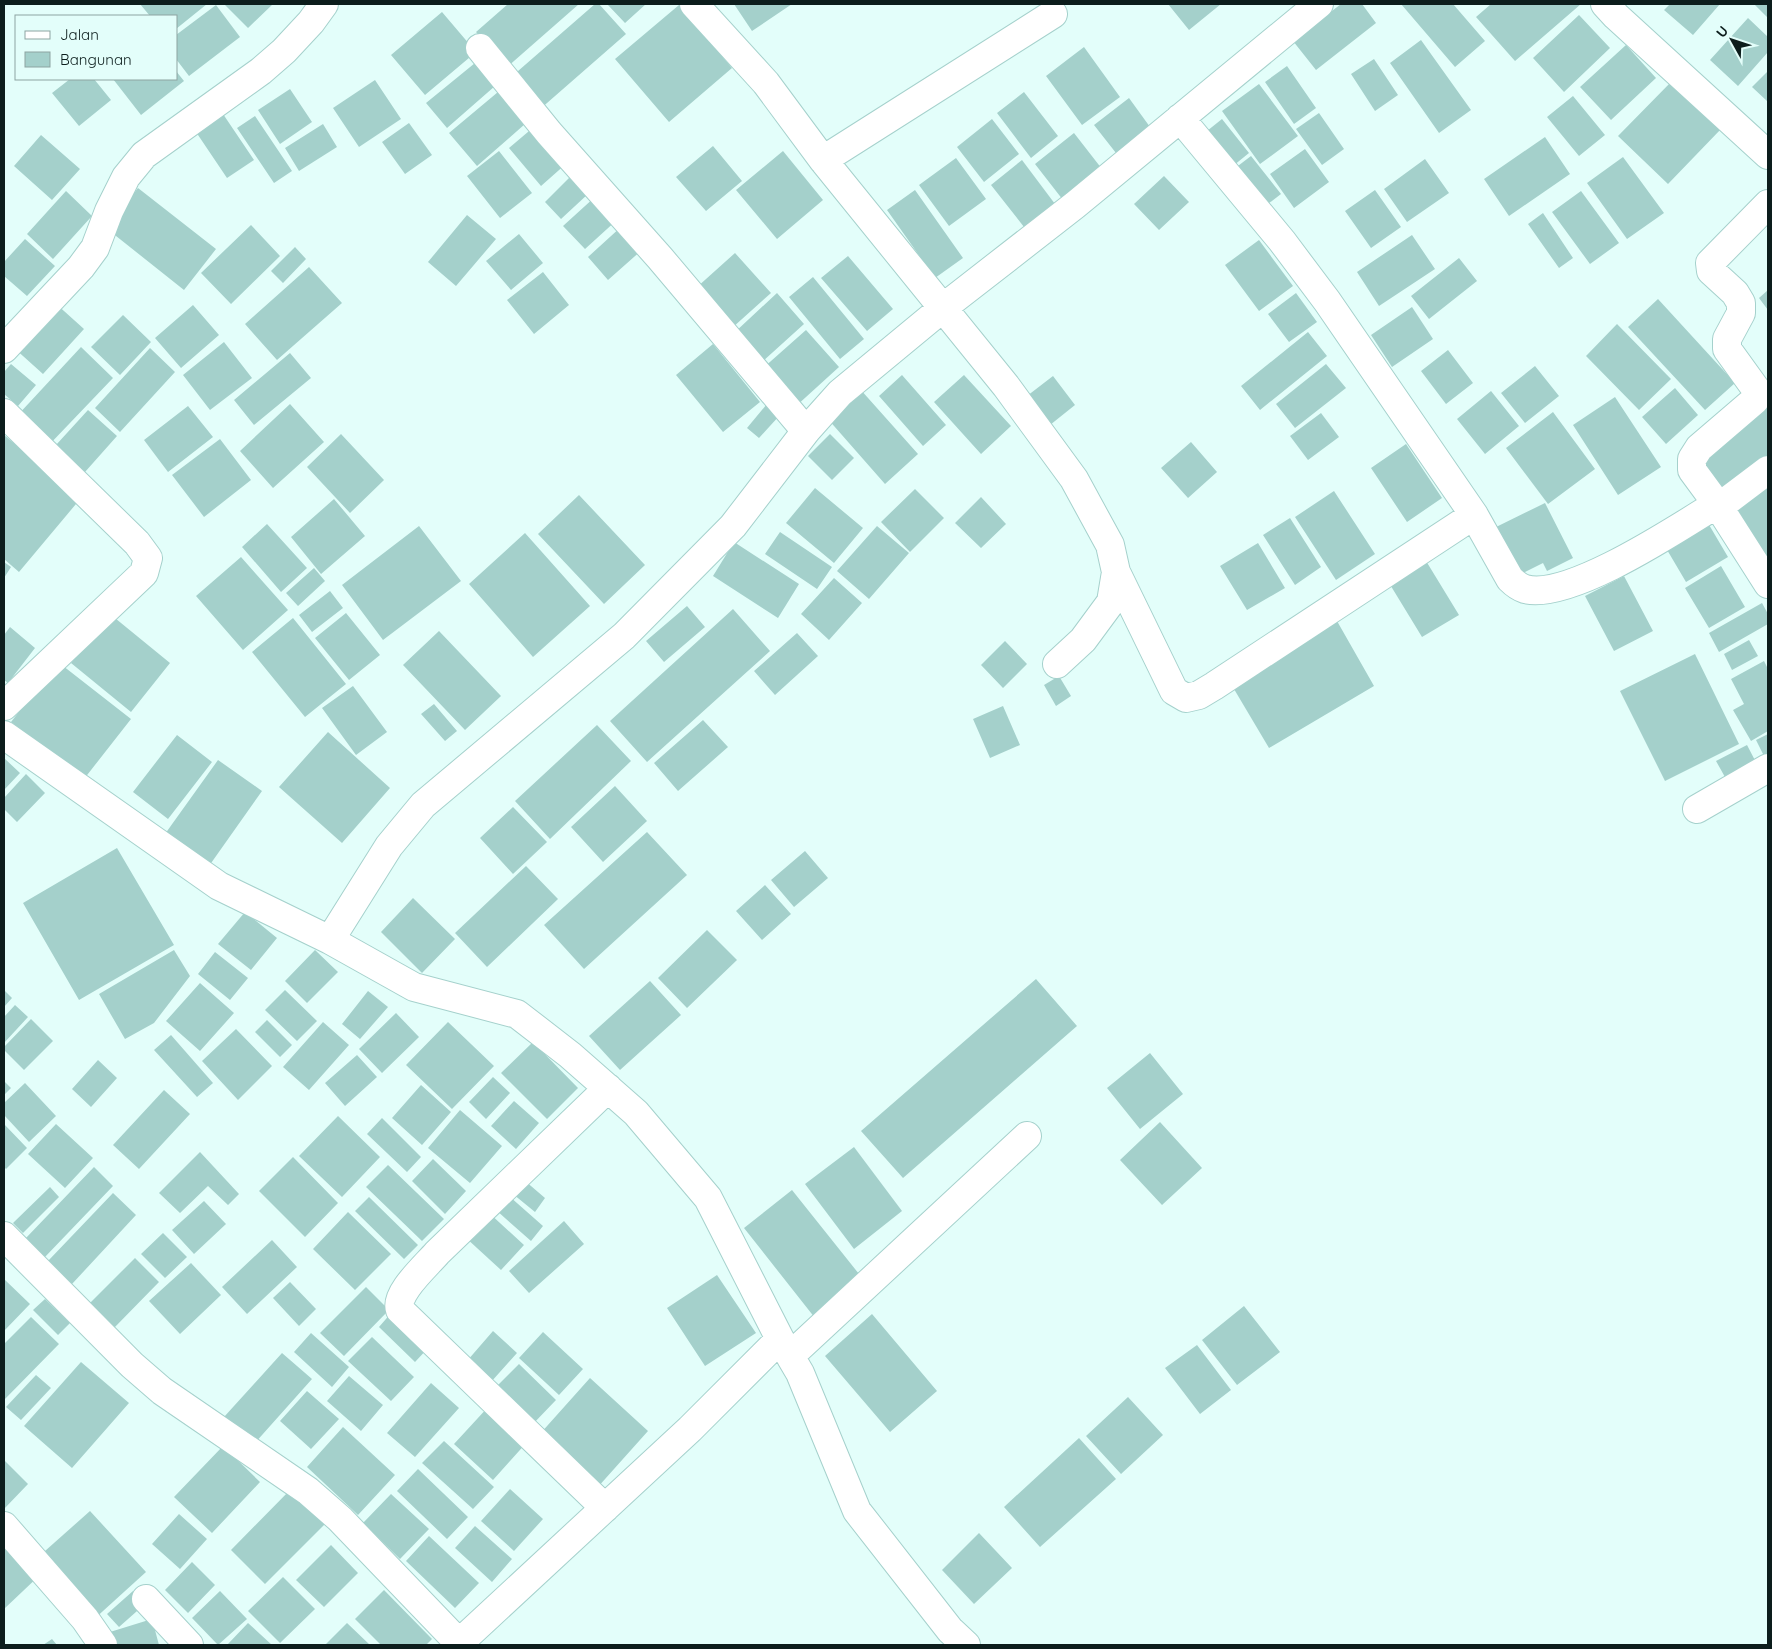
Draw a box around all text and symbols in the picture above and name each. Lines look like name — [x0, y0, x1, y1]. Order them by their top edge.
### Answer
legend — [15, 15, 178, 80]
north arrow — [1707, 15, 1757, 65]
text: U — [1712, 22, 1732, 41]
text: Jalan — [60, 25, 99, 44]
text: Bangunan — [60, 50, 132, 69]

